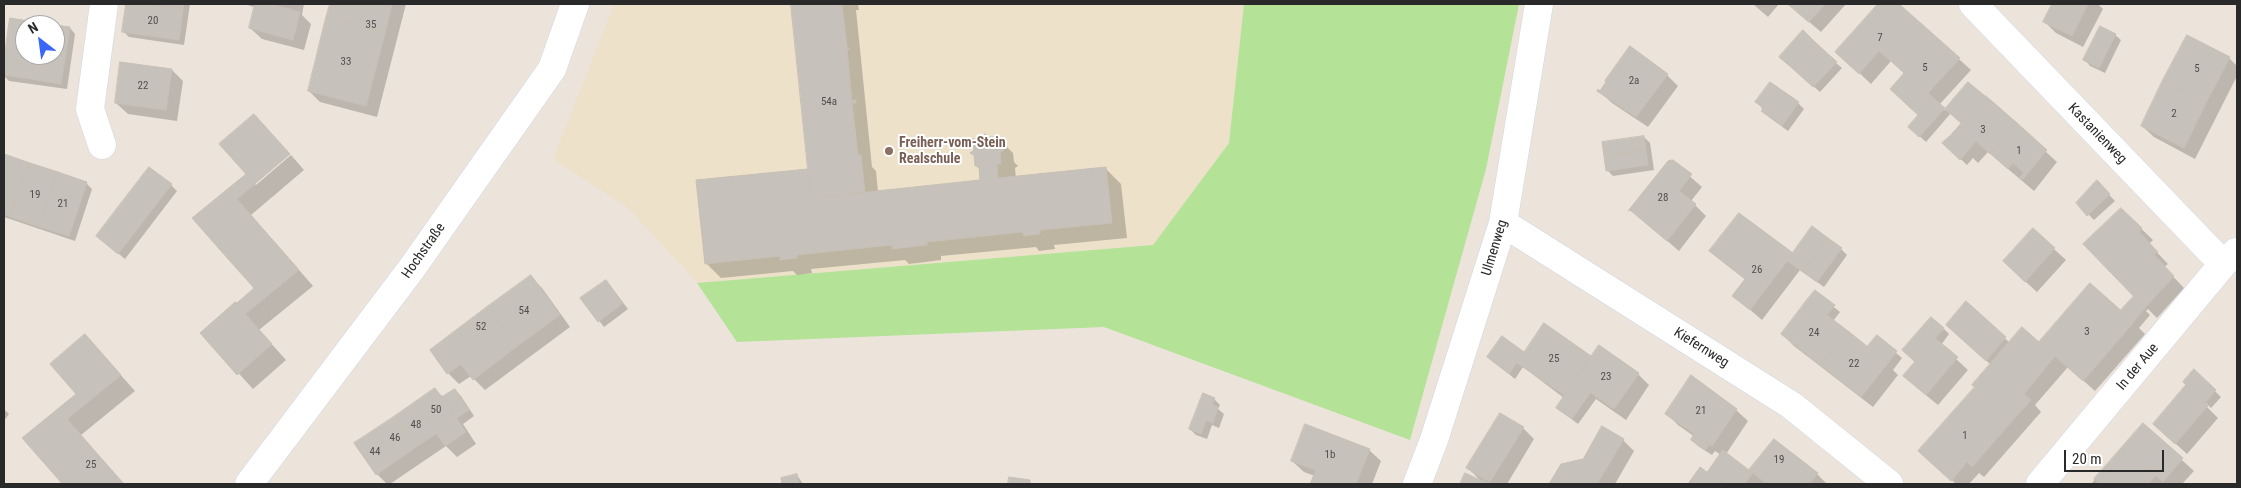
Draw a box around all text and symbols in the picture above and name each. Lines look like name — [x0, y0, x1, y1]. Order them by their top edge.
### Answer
house number: 20 — [148, 14, 158, 28]
north arrow — [15, 15, 65, 65]
house number: 35 — [366, 18, 376, 32]
text: N — [25, 19, 41, 37]
house number: 7 — [1877, 31, 1883, 45]
house number: 33 — [341, 55, 351, 69]
house number: 5 — [1922, 61, 1928, 75]
house number: 5 — [2194, 62, 2200, 76]
house number: 2a — [1629, 74, 1639, 88]
house number: 22 — [138, 79, 148, 93]
house number: 54a — [821, 95, 837, 109]
street label: Kastanienweg — [2064, 100, 2130, 168]
house number: 2 — [2171, 107, 2177, 121]
house number: 3 — [1980, 123, 1986, 137]
place label: Freiherr-vom-Stein Realschule — [899, 135, 1006, 168]
house number: 1 — [2016, 144, 2022, 158]
marker: Freiherr-vom-Stein Realschule — [883, 145, 895, 157]
house number: 19 — [30, 188, 40, 202]
house number: 28 — [1658, 191, 1668, 205]
house number: 21 — [58, 197, 68, 211]
street label: Ulmenweg — [1479, 218, 1511, 278]
street label: Hochstraße — [399, 220, 449, 282]
house number: 26 — [1752, 263, 1762, 277]
house number: 54 — [519, 304, 529, 318]
house number: 52 — [476, 320, 486, 334]
street label: Kiefernweg — [1670, 324, 1732, 372]
house number: 3 — [2084, 325, 2090, 339]
house number: 24 — [1809, 326, 1819, 340]
street label: In der Aue — [2114, 340, 2162, 394]
house number: 25 — [1549, 352, 1559, 366]
house number: 22 — [1849, 357, 1859, 371]
house number: 23 — [1601, 370, 1611, 384]
house number: 50 — [431, 403, 441, 417]
house number: 21 — [1696, 404, 1706, 418]
house number: 48 — [411, 418, 421, 432]
house number: 1 — [1962, 429, 1968, 443]
house number: 46 — [390, 431, 400, 445]
scale bar — [2066, 440, 2166, 472]
house number: 44 — [370, 445, 380, 459]
house number: 1b — [1325, 448, 1335, 462]
text: 20 m — [2072, 450, 2102, 468]
house number: 19 — [1774, 453, 1784, 467]
house number: 25 — [86, 458, 96, 472]

